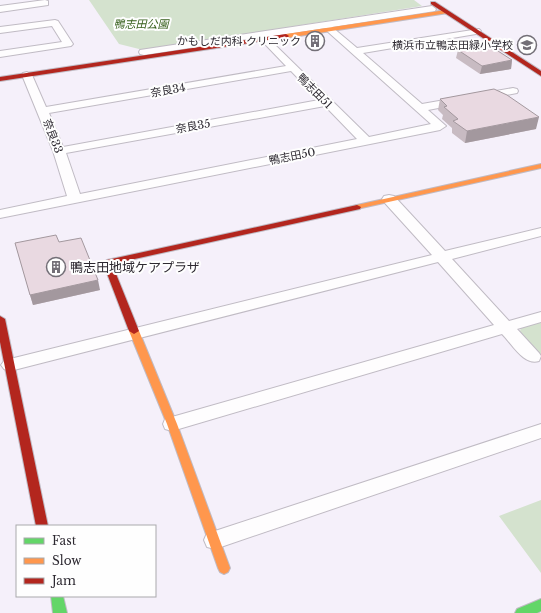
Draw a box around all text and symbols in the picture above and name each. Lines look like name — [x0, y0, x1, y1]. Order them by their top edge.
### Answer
park label: 鴨志田公園 — [114, 17, 170, 31]
building icon: かもしだ内科 クリニック — [304, 30, 326, 52]
place label: かもしだ内科 クリニック — [177, 34, 301, 48]
school or university icon: 横浜市立鴨志田緑小学校 — [516, 34, 538, 56]
place label: 横浜市立鴨志田緑小学校 — [392, 38, 513, 52]
street label: 鴨志田51 — [294, 70, 336, 112]
street label: 奈良34 — [149, 80, 187, 100]
street label: 奈良35 — [175, 116, 211, 136]
street label: 奈良33 — [40, 117, 66, 155]
street label: 鴨志田50 — [268, 145, 317, 167]
building icon: 鴨志田地域ケアプラザ — [45, 256, 67, 278]
place label: 鴨志田地域ケアプラザ — [70, 259, 200, 276]
legend — [16, 525, 156, 597]
text: Fast — [52, 533, 77, 548]
text: Slow — [52, 553, 82, 568]
text: Jam — [50, 573, 76, 588]

